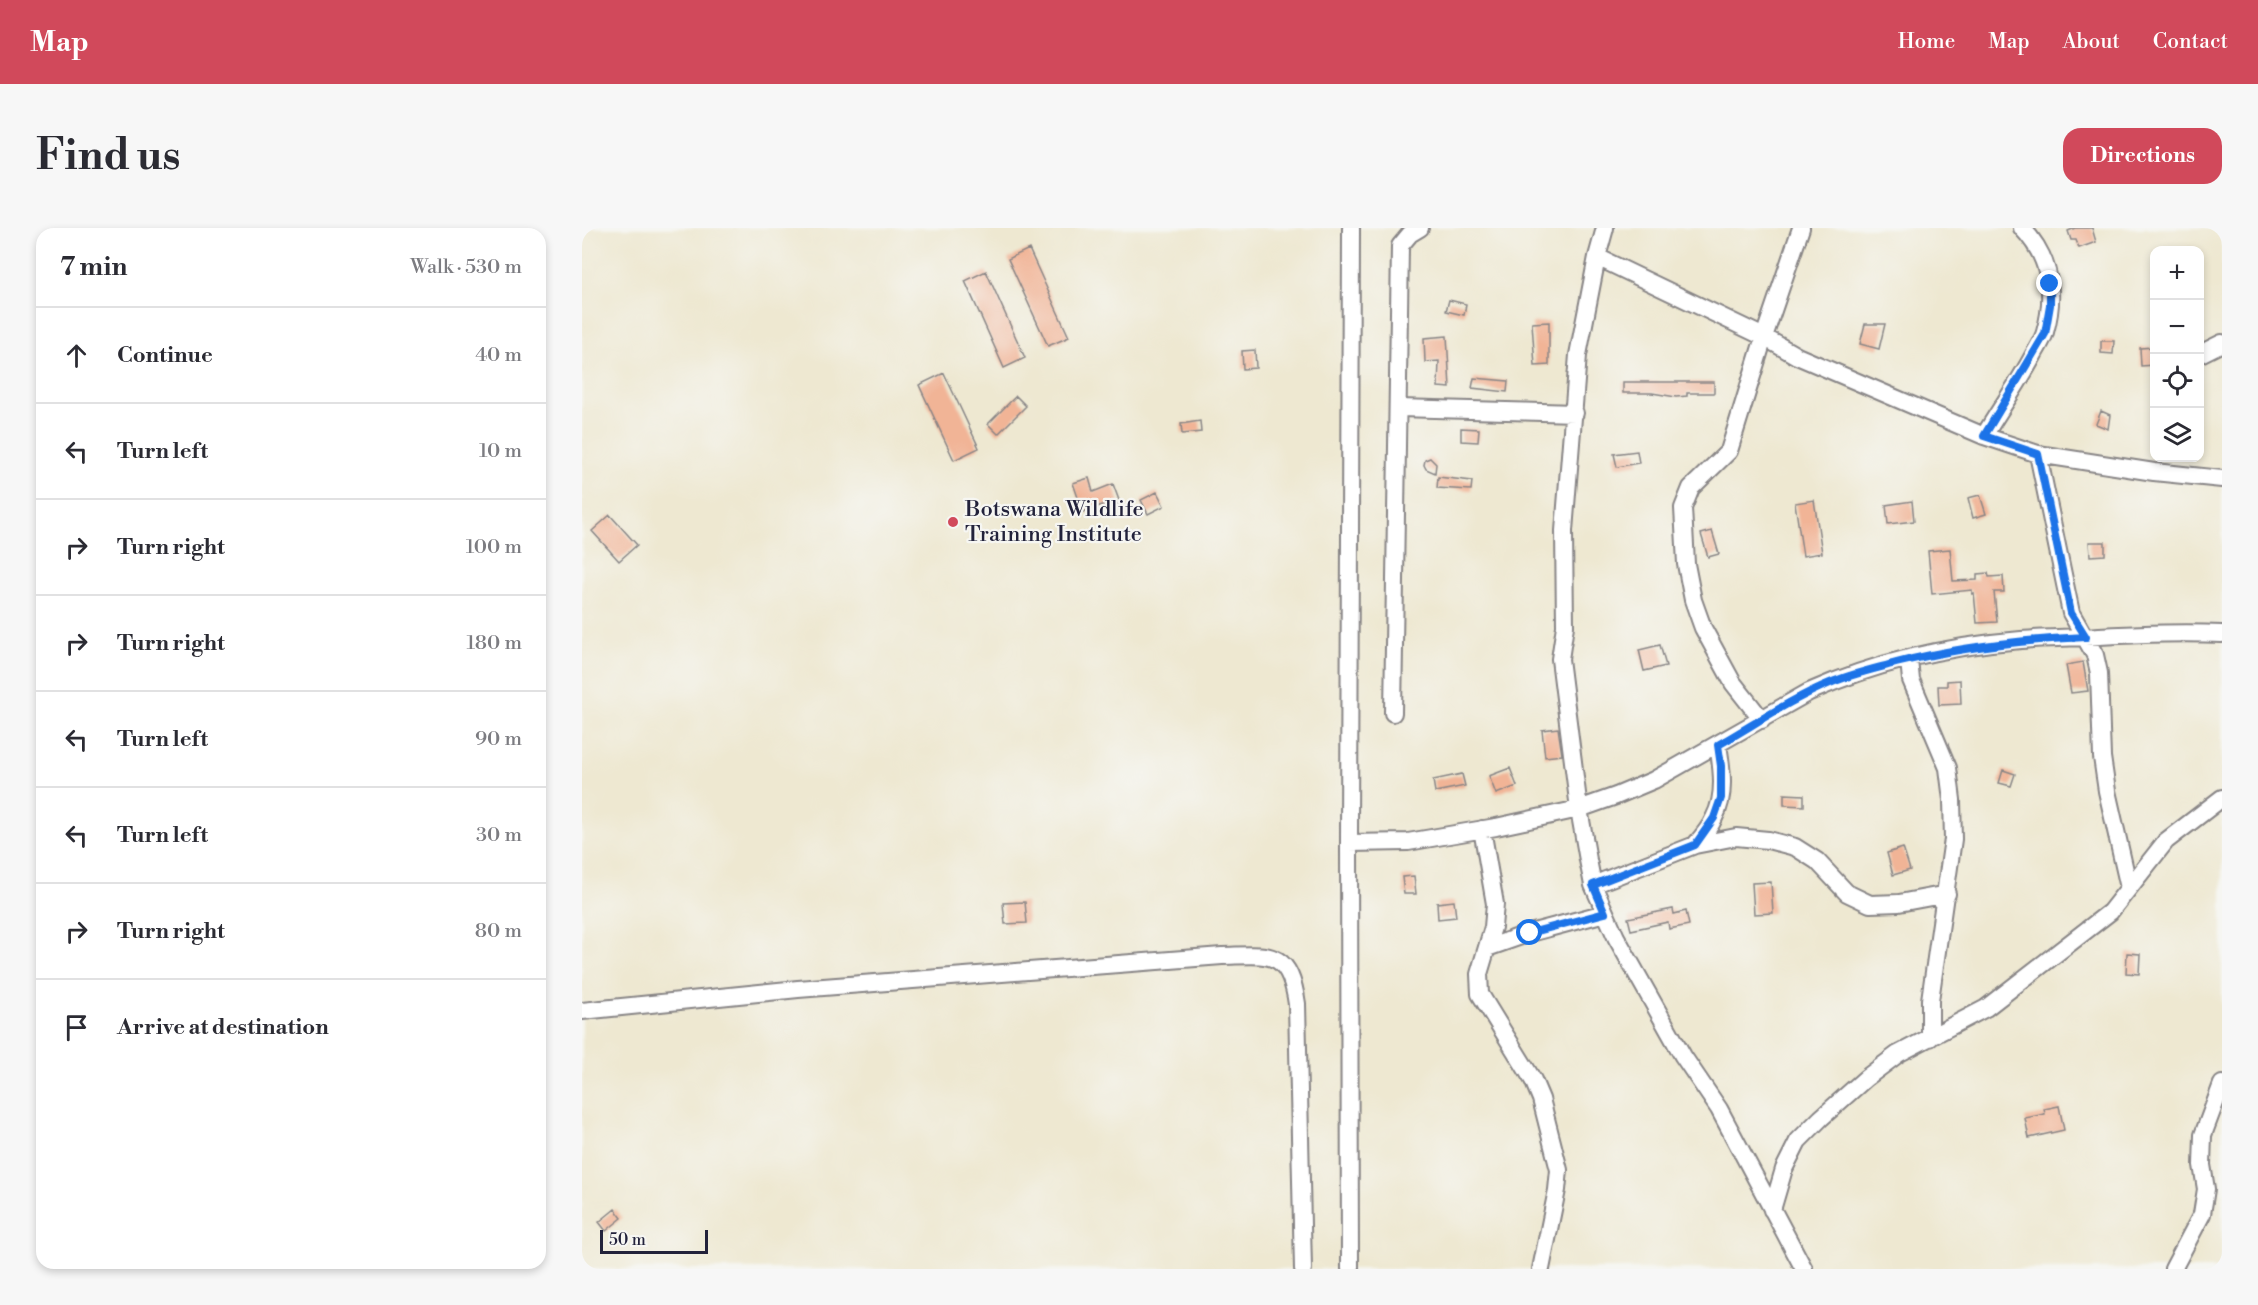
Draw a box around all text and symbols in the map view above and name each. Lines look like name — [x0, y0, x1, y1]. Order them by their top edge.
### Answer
text: Map — [30, 25, 89, 60]
text: Home — [1898, 29, 1955, 55]
text: Map — [1988, 29, 2030, 55]
text: About — [2063, 29, 2120, 55]
text: Contact — [2153, 29, 2228, 55]
button: Directions — [2063, 128, 2222, 184]
text: Find us — [36, 130, 180, 183]
map controls — [2150, 246, 2204, 462]
button: + — [2150, 246, 2204, 300]
text: 7 min — [60, 251, 127, 283]
text: Walk · 530 m — [410, 255, 522, 280]
route end — [2036, 270, 2062, 296]
button: − — [2150, 300, 2204, 354]
icon: ahead — [60, 339, 93, 372]
text: Continue — [117, 342, 213, 369]
text: 40 m — [475, 343, 522, 368]
button: locate — [2150, 354, 2204, 408]
button: layers — [2150, 408, 2204, 462]
icon: left — [60, 435, 93, 468]
text: Turn left — [117, 438, 208, 465]
text: 10 m — [479, 439, 522, 464]
place label: Botswana Wildlife Training Institute — [964, 496, 1144, 548]
marker: Botswana Wildlife Training Institute — [946, 515, 960, 529]
icon: right — [60, 531, 93, 564]
text: Turn right — [117, 534, 225, 561]
text: 100 m — [466, 535, 522, 560]
icon: right — [60, 627, 93, 660]
text: Turn right — [117, 630, 225, 657]
text: 180 m — [467, 631, 522, 656]
icon: left — [60, 723, 93, 756]
text: Turn left — [117, 726, 208, 753]
text: 90 m — [475, 727, 522, 752]
icon: left — [60, 819, 93, 852]
text: Turn left — [117, 822, 208, 849]
text: 30 m — [476, 823, 522, 848]
icon: right — [60, 915, 93, 948]
text: Turn right — [117, 918, 225, 945]
text: 80 m — [475, 919, 522, 944]
route start — [1516, 919, 1542, 945]
icon: arrive — [60, 1011, 93, 1044]
text: Arrive at destination — [117, 1014, 329, 1041]
scale bar — [600, 1227, 708, 1254]
text: 50 m — [609, 1230, 646, 1250]

